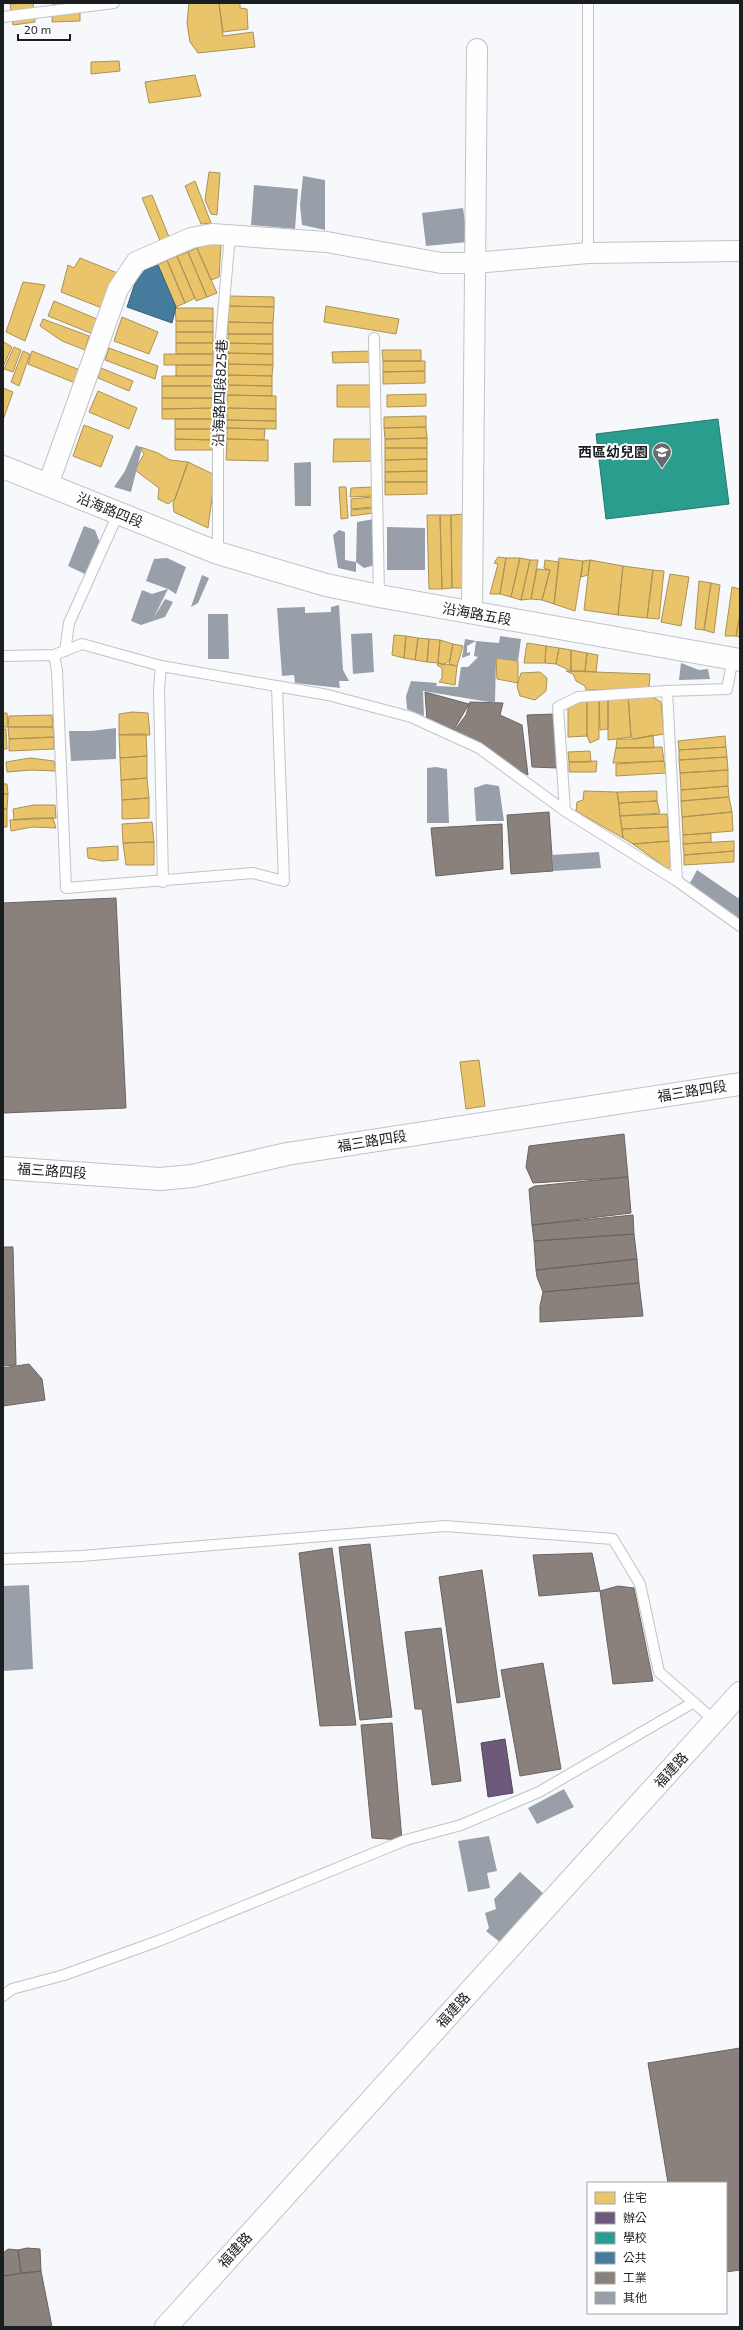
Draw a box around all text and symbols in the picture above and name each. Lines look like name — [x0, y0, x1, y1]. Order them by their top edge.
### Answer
scale bar — [18, 16, 70, 42]
text: 20 m — [24, 22, 51, 36]
street label: 沿海路四段825巷 — [209, 339, 230, 447]
school or university icon: 西區幼兒園 — [651, 441, 673, 469]
place label: 西區幼兒園 — [578, 443, 648, 460]
street label: 沿海路四段 — [75, 489, 146, 531]
street label: 沿海路五段 — [441, 599, 513, 628]
street label: 福三路四段 — [656, 1077, 728, 1104]
street label: 福三路四段 — [336, 1127, 408, 1154]
street label: 福三路四段 — [17, 1160, 88, 1181]
street label: 福建路 — [650, 1748, 691, 1791]
street label: 福建路 — [432, 1988, 473, 2031]
legend — [587, 2182, 727, 2314]
text: 住宅 — [623, 2190, 647, 2204]
text: 辦公 — [623, 2210, 647, 2224]
street label: 福建路 — [214, 2228, 255, 2271]
text: 學校 — [623, 2230, 647, 2244]
text: 公共 — [623, 2250, 647, 2264]
text: 工業 — [623, 2270, 647, 2284]
text: 其他 — [623, 2290, 647, 2304]

